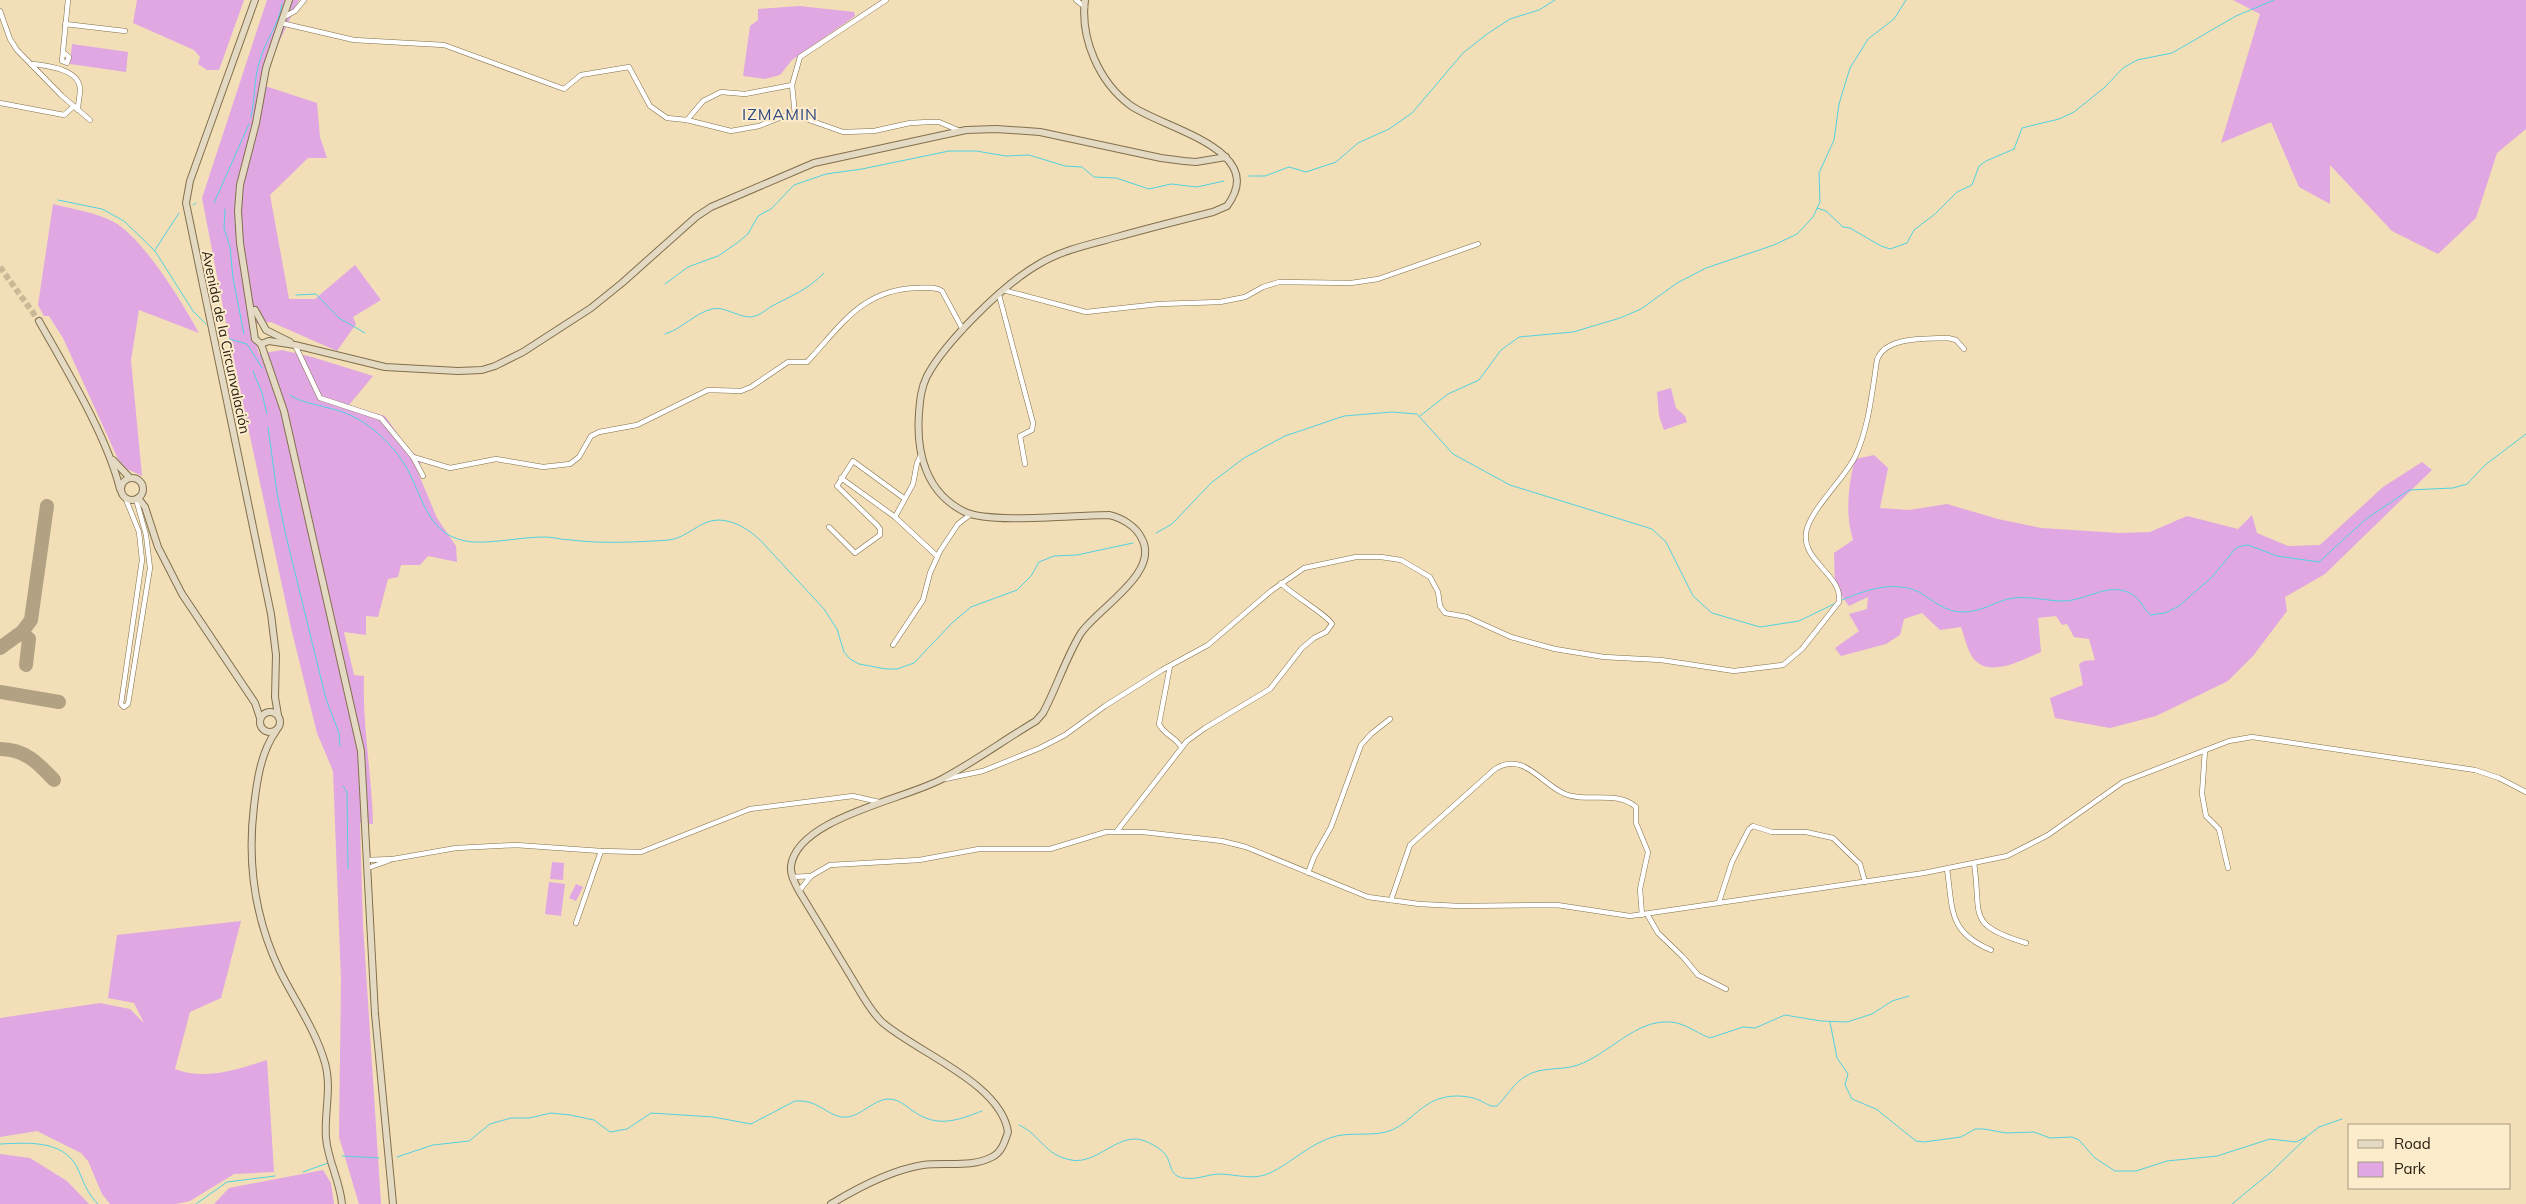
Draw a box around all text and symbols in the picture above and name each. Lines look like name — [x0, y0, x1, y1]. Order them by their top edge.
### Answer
district label: IZMAMIN — [742, 104, 818, 124]
street label: Avenida de la Circunvalación — [198, 249, 254, 435]
legend — [2348, 1124, 2511, 1189]
text: Road — [2394, 1134, 2431, 1153]
text: Park — [2394, 1159, 2426, 1178]

